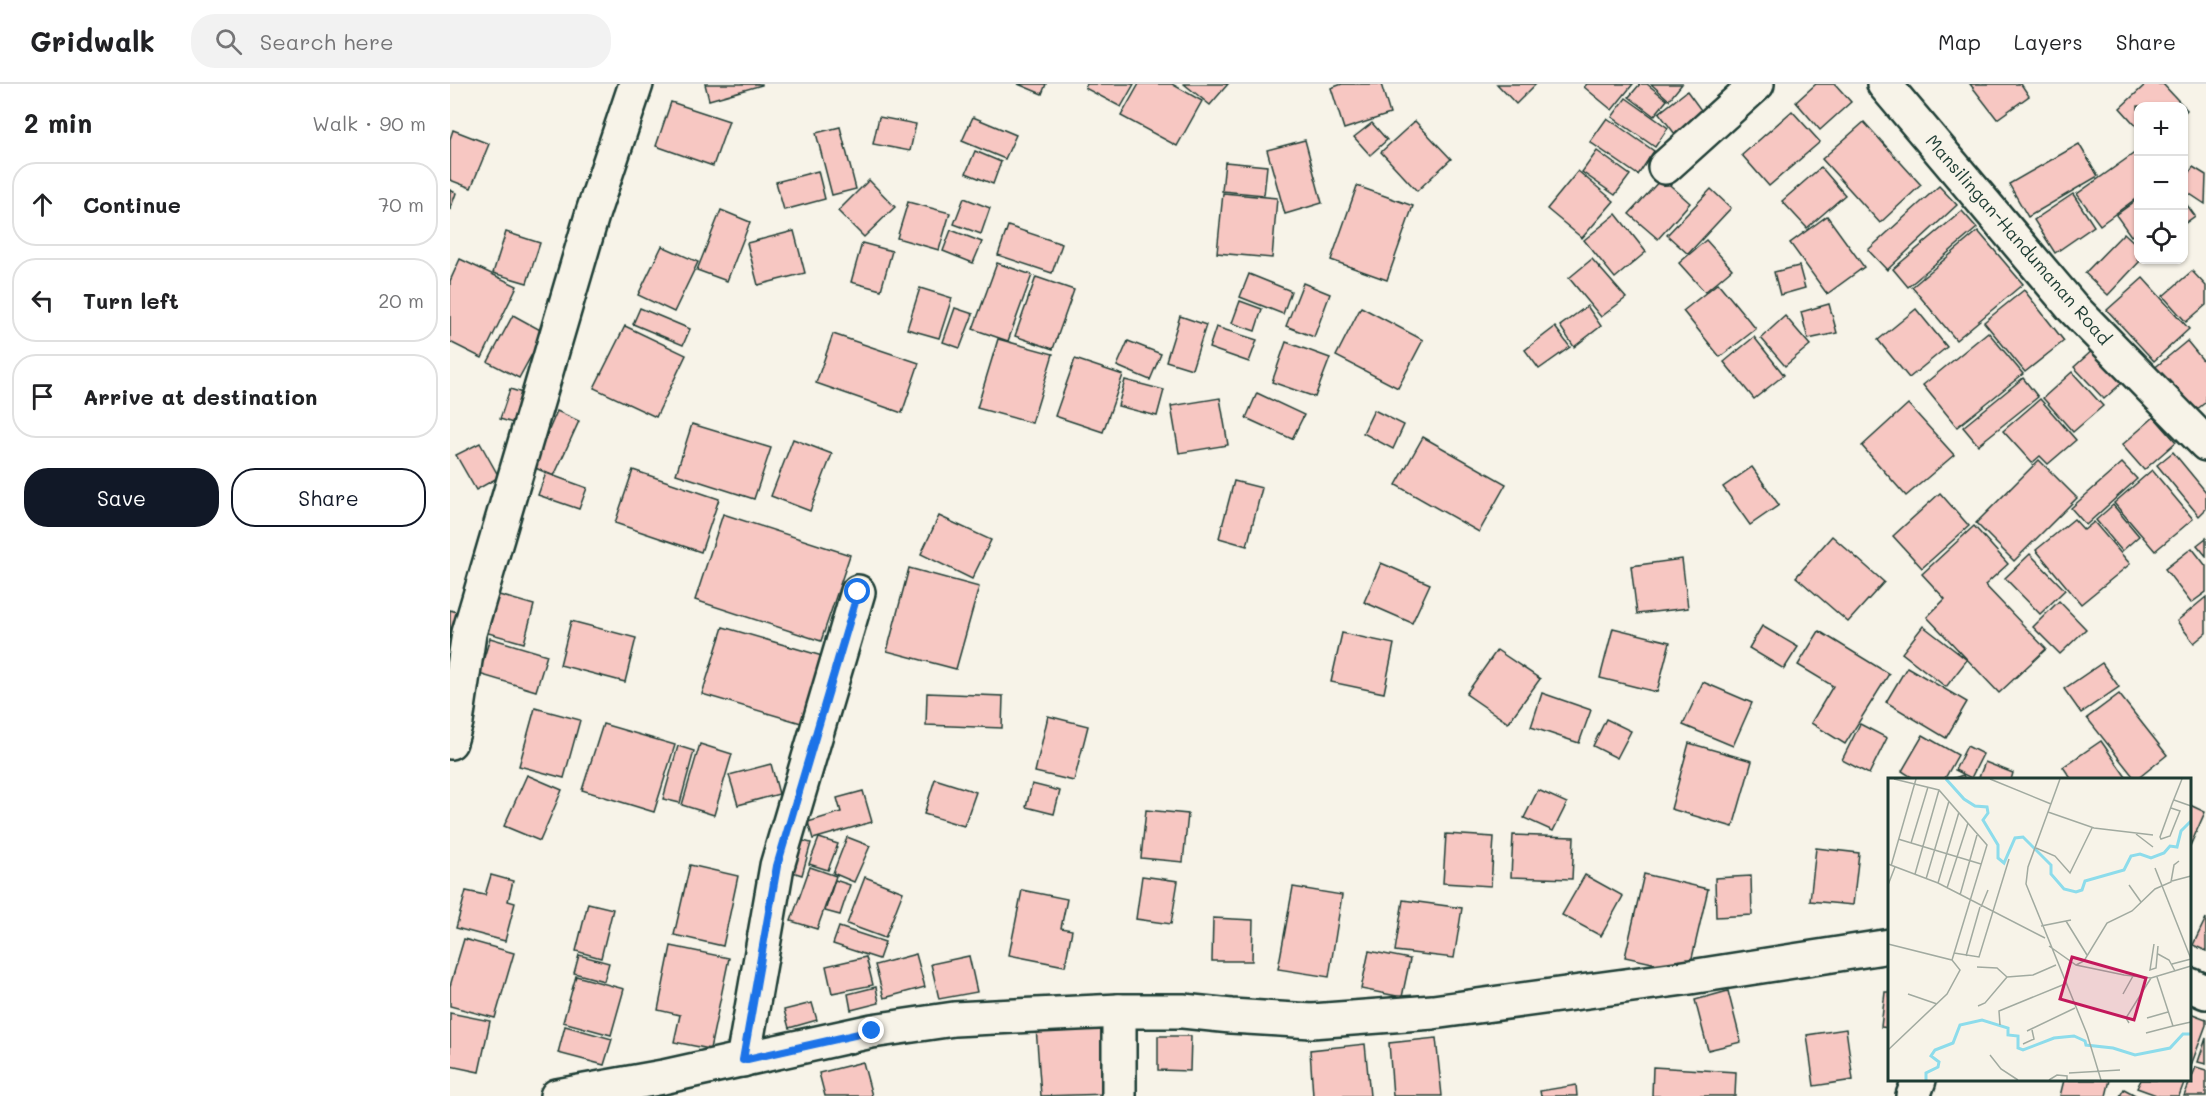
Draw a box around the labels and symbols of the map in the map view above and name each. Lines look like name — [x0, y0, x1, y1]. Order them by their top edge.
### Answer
street label: Mansilingan-Handumanan Road — [1921, 129, 2117, 350]
route start — [844, 578, 870, 604]
inset map — [1888, 778, 2191, 1081]
route end — [858, 1017, 884, 1043]

